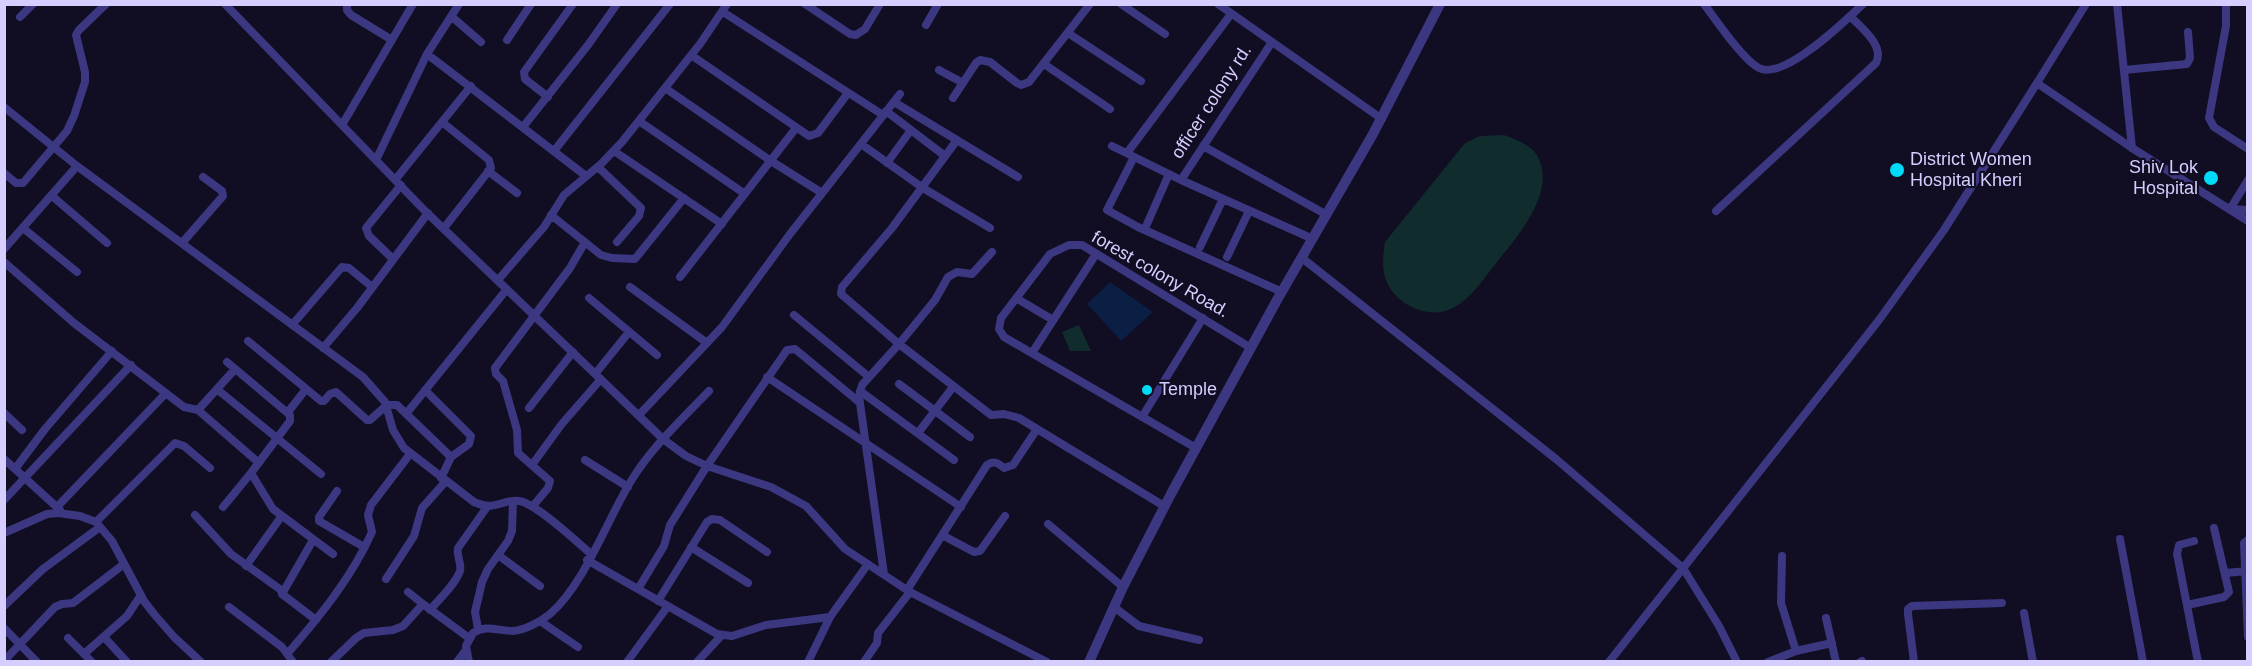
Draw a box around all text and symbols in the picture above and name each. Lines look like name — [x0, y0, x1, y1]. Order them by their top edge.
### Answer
street label: officer colony rd. — [1167, 41, 1257, 163]
place label: District Women Hospital Kheri — [1910, 149, 2032, 192]
place label: Shiv Lok Hospital — [2129, 157, 2198, 200]
marker: District Women Hospital Kheri — [1888, 161, 1906, 179]
marker: Shiv Lok Hospital — [2202, 169, 2220, 187]
street label: forest colony Road. — [1087, 227, 1233, 323]
place label: Temple — [1159, 379, 1217, 401]
marker: Temple — [1140, 383, 1154, 397]

